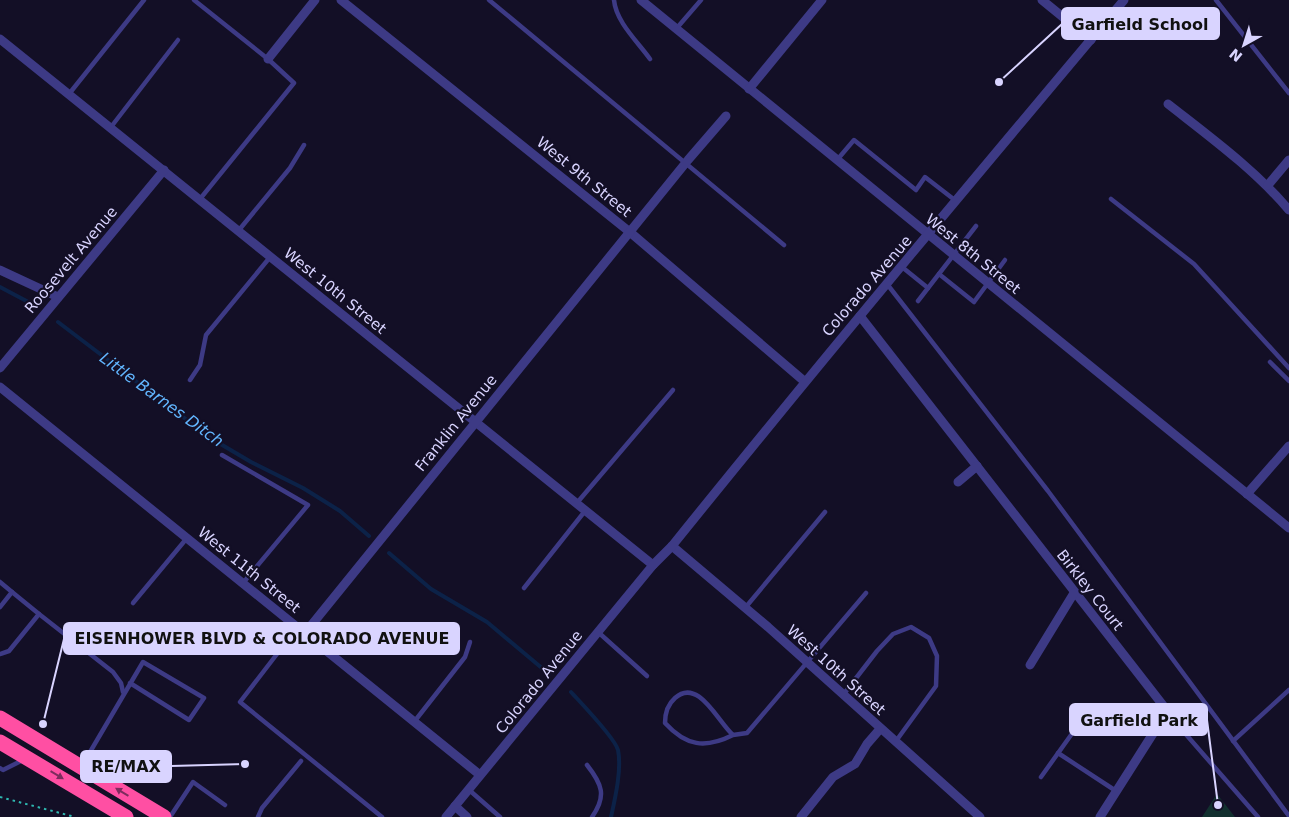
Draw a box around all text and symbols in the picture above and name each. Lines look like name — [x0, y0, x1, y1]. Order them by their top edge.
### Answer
callout: Garfield School — [1062, 8, 1219, 39]
text: Garfield School — [1072, 15, 1208, 34]
north arrow — [1219, 20, 1269, 70]
text: N — [1226, 45, 1245, 65]
street label: West 9th Street — [533, 133, 635, 221]
street label: Roosevelt Avenue — [21, 203, 121, 317]
street label: West 8th Street — [922, 210, 1024, 298]
street label: Colorado Avenue — [818, 232, 916, 340]
street label: West 10th Street — [280, 244, 390, 338]
water label: Little Barnes Ditch — [96, 348, 227, 451]
street label: Franklin Avenue — [411, 371, 501, 475]
street label: West 11th Street — [194, 523, 304, 617]
street label: Birkley Court — [1053, 546, 1127, 634]
street label: West 10th Street — [783, 621, 889, 719]
callout: EISENHOWER BLVD & COLORADO AVENUE — [64, 623, 459, 654]
street label: Colorado Avenue — [492, 627, 586, 737]
text: EISENHOWER BLVD & COLORADO AVENUE — [75, 629, 449, 648]
callout: Garfield Park — [1070, 704, 1207, 735]
text: Garfield Park — [1080, 711, 1198, 730]
callout: RE/MAX — [81, 751, 171, 782]
text: RE/MAX — [91, 757, 162, 776]
one-way arrow — [50, 771, 64, 780]
one-way arrow — [116, 788, 129, 797]

